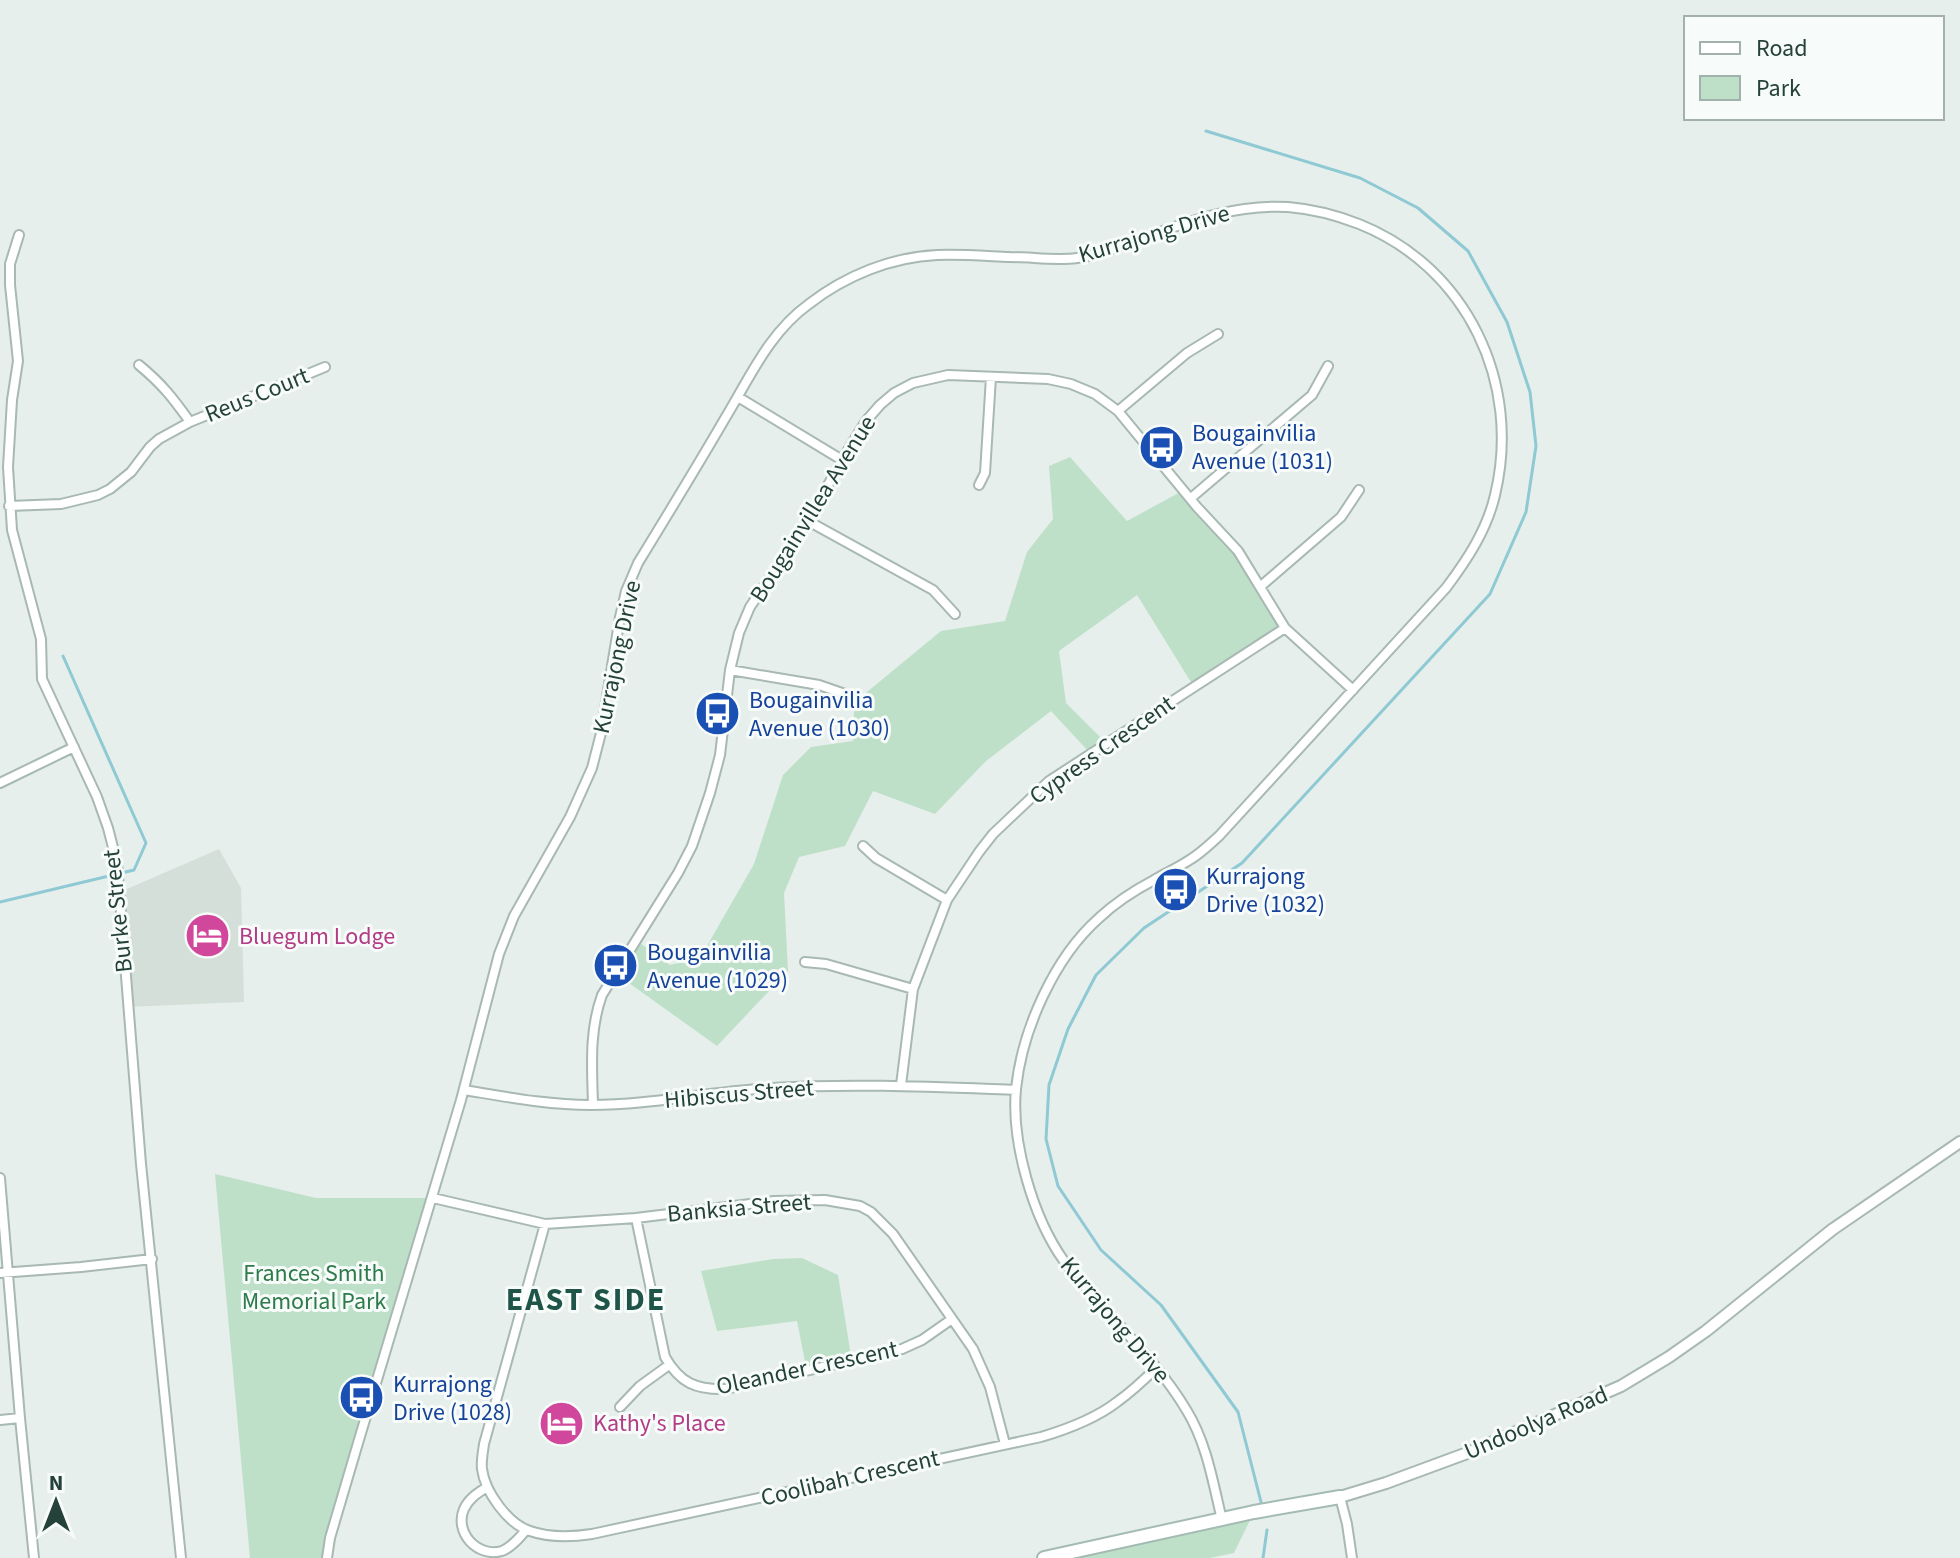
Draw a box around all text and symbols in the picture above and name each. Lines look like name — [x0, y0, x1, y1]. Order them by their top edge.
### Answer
legend — [1684, 16, 1944, 120]
text: Road — [1756, 31, 1808, 66]
text: Park — [1756, 71, 1801, 106]
street label: Kurrajong Drive — [1074, 196, 1234, 272]
street label: Reus Court — [200, 358, 314, 432]
street label: Bougainvillea Avenue — [741, 409, 885, 609]
place label: Bougainvilia Avenue (1031) — [1192, 416, 1333, 479]
bus stop icon: Bougainvilia Avenue (1031) — [1137, 423, 1185, 471]
street label: Kurrajong Drive — [584, 577, 650, 737]
place label: Bougainvilia Avenue (1030) — [749, 683, 890, 746]
street label: Cypress Crescent — [1022, 687, 1182, 813]
bus stop icon: Bougainvilia Avenue (1030) — [694, 690, 742, 738]
street label: Burke Street — [94, 848, 142, 974]
place label: Kurrajong Drive (1032) — [1206, 859, 1325, 922]
bus stop icon: Kurrajong Drive (1032) — [1151, 866, 1199, 914]
hotel icon: Bluegum Lodge — [184, 912, 232, 960]
place label: Bluegum Lodge — [239, 919, 395, 954]
place label: Bougainvilia Avenue (1029) — [647, 935, 788, 998]
bus stop icon: Bougainvilia Avenue (1029) — [592, 942, 640, 990]
street label: Hibiscus Street — [663, 1070, 815, 1118]
street label: Banksia Street — [666, 1184, 812, 1232]
street label: Kurrajong Drive — [1052, 1249, 1178, 1391]
park label: Frances Smith Memorial Park — [242, 1256, 386, 1319]
district label: EAST SIDE — [506, 1277, 666, 1323]
street label: Oleander Crescent — [713, 1332, 901, 1404]
place label: Kurrajong Drive (1028) — [393, 1367, 512, 1430]
bus stop icon: Kurrajong Drive (1028) — [338, 1374, 386, 1422]
street label: Undoolya Road — [1459, 1377, 1613, 1469]
hotel icon: Kathy's Place — [538, 1399, 586, 1447]
place label: Kathy's Place — [593, 1406, 726, 1441]
street label: Coolibah Crescent — [757, 1440, 943, 1516]
north arrow — [16, 1462, 96, 1542]
text: N — [49, 1467, 63, 1499]

